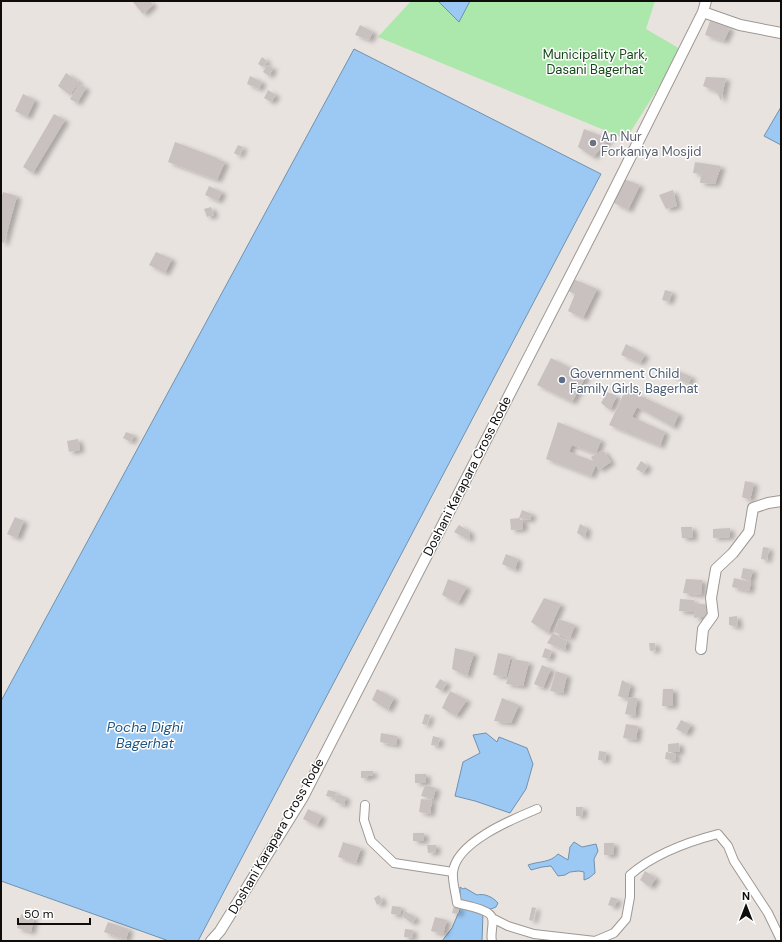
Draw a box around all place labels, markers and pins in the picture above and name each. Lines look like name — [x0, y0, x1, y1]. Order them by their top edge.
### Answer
place label: An Nur Forkaniya Mosjid — [601, 128, 701, 160]
marker: An Nur Forkaniya Mosjid — [588, 138, 598, 148]
place label: Government Child Family Girls, Bagerhat — [570, 365, 698, 397]
marker: Government Child Family Girls, Bagerhat — [557, 375, 567, 385]

